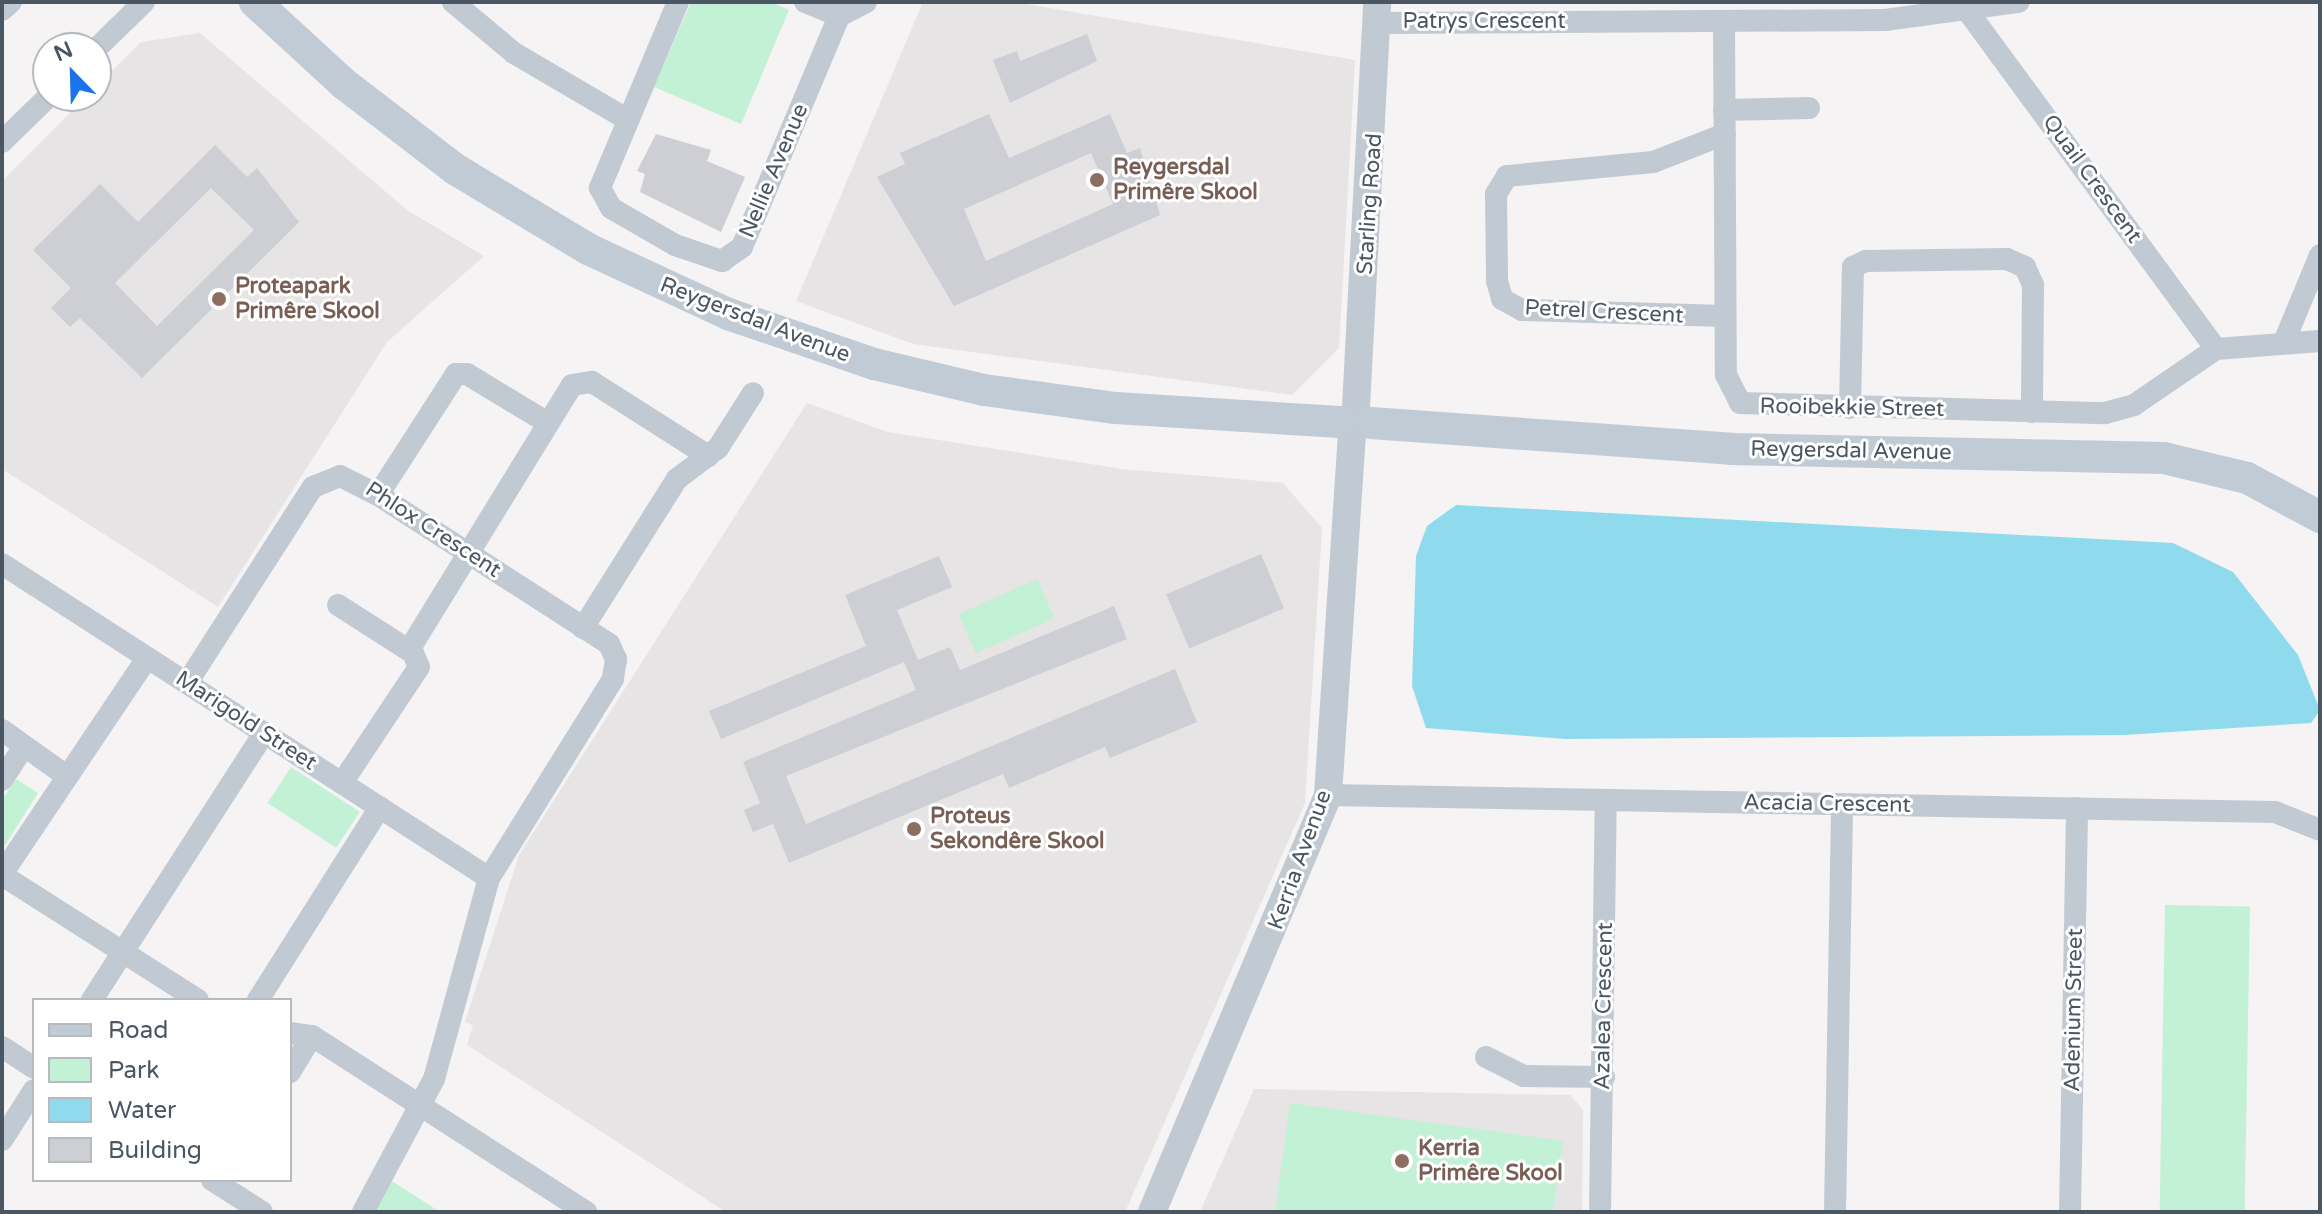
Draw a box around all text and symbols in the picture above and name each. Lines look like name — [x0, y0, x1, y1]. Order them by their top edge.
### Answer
street label: Patrys Crescent — [1402, 9, 1566, 35]
north arrow — [32, 32, 112, 112]
text: N — [50, 36, 77, 67]
street label: Nellie Avenue — [734, 100, 814, 242]
street label: Quail Crescent — [2037, 110, 2147, 248]
street label: Starling Road — [1352, 132, 1388, 276]
place label: Reygersdal Primêre Skool — [1113, 154, 1258, 206]
marker: Reygersdal Primêre Skool — [1088, 171, 1106, 189]
street label: Reygersdal Avenue — [656, 272, 854, 368]
place label: Proteapark Primêre Skool — [235, 273, 380, 324]
marker: Proteapark Primêre Skool — [210, 290, 228, 308]
street label: Petrel Crescent — [1524, 295, 1684, 329]
street label: Rooibekkie Street — [1759, 393, 1945, 423]
street label: Reygersdal Avenue — [1750, 436, 1952, 466]
street label: Phlox Crescent — [360, 476, 506, 584]
street label: Marigold Street — [171, 666, 321, 776]
street label: Kerria Avenue — [1263, 787, 1337, 933]
street label: Acacia Crescent — [1743, 789, 1911, 819]
place label: Proteus Sekondêre Skool — [930, 803, 1105, 854]
marker: Proteus Sekondêre Skool — [905, 820, 923, 838]
street label: Azalea Crescent — [1589, 922, 1619, 1090]
street label: Adenium Street — [2059, 928, 2089, 1092]
legend — [32, 998, 292, 1182]
text: Road — [108, 1016, 168, 1045]
text: Park — [108, 1056, 159, 1085]
text: Water — [108, 1096, 176, 1125]
place label: Kerria Primêre Skool — [1418, 1135, 1563, 1186]
text: Building — [108, 1136, 202, 1165]
marker: Kerria Primêre Skool — [1393, 1152, 1411, 1170]

